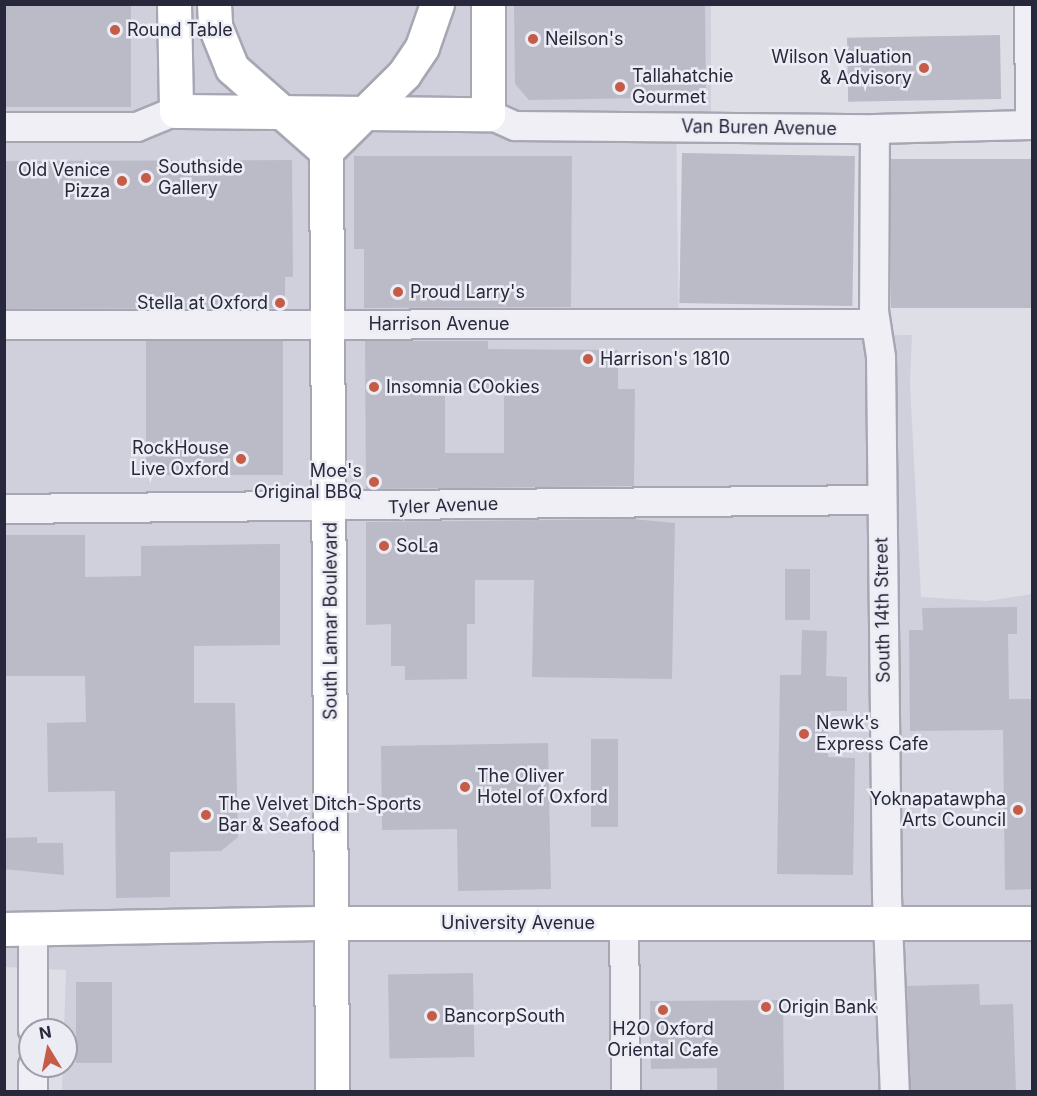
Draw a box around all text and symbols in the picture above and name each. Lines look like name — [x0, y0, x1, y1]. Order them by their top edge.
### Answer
place label: Round Table — [127, 19, 233, 41]
marker: Round Table — [108, 23, 122, 37]
place label: Neilson's — [545, 28, 624, 50]
marker: Neilson's — [526, 32, 540, 46]
place label: Wilson Valuation & Advisory — [771, 47, 912, 90]
marker: Wilson Valuation & Advisory — [917, 61, 931, 75]
place label: Tallahatchie Gourmet — [632, 66, 733, 109]
marker: Tallahatchie Gourmet — [613, 80, 627, 94]
street label: Van Buren Avenue — [681, 116, 837, 140]
place label: Southside Gallery — [158, 157, 243, 200]
place label: Old Venice Pizza — [18, 160, 110, 202]
marker: Southside Gallery — [139, 171, 153, 185]
marker: Old Venice Pizza — [115, 174, 129, 188]
place label: Proud Larry's — [410, 281, 525, 303]
marker: Proud Larry's — [391, 285, 405, 299]
place label: Stella at Oxford — [137, 292, 268, 314]
marker: Stella at Oxford — [273, 296, 287, 310]
street label: Harrison Avenue — [368, 313, 510, 335]
place label: Harrison's 1810 — [600, 348, 730, 370]
marker: Harrison's 1810 — [581, 352, 595, 366]
place label: Insomnia COokies — [386, 376, 540, 398]
marker: Insomnia COokies — [367, 380, 381, 394]
place label: RockHouse Live Oxford — [131, 438, 229, 480]
marker: RockHouse Live Oxford — [234, 452, 248, 466]
place label: Moe's Original BBQ — [254, 461, 362, 504]
marker: Moe's Original BBQ — [367, 475, 381, 489]
street label: Tyler Avenue — [387, 493, 499, 519]
street label: South Lamar Boulevard — [320, 522, 342, 720]
place label: SoLa — [396, 535, 439, 557]
street label: South 14th Street — [871, 537, 895, 683]
marker: SoLa — [377, 539, 391, 553]
place label: Newk's Express Cafe — [816, 713, 929, 756]
marker: Newk's Express Cafe — [797, 727, 811, 741]
place label: The Oliver Hotel of Oxford — [477, 766, 608, 808]
marker: The Oliver Hotel of Oxford — [458, 780, 472, 794]
place label: Yoknapatawpha Arts Council — [870, 789, 1006, 832]
place label: The Velvet Ditch-Sports Bar & Seafood — [218, 794, 421, 836]
marker: Yoknapatawpha Arts Council — [1011, 803, 1025, 817]
marker: The Velvet Ditch-Sports Bar & Seafood — [199, 808, 213, 822]
street label: University Avenue — [441, 912, 595, 934]
place label: Origin Bank — [778, 996, 877, 1018]
marker: Origin Bank — [759, 1000, 773, 1014]
marker: H2O Oxford Oriental Cafe — [656, 1003, 670, 1017]
place label: BancorpSouth — [444, 1005, 565, 1027]
marker: BancorpSouth — [425, 1009, 439, 1023]
north arrow — [18, 1018, 78, 1078]
place label: H2O Oxford Oriental Cafe — [607, 1019, 719, 1062]
text: N — [37, 1021, 53, 1043]

